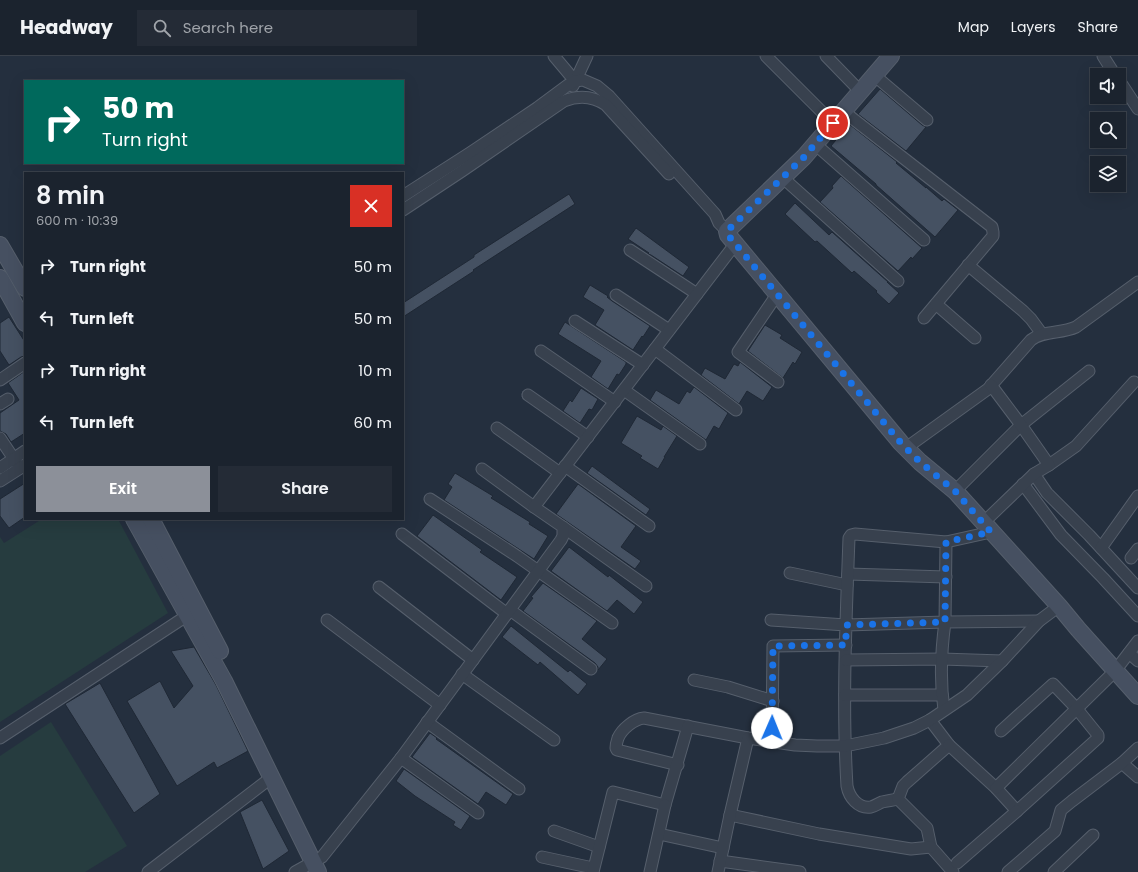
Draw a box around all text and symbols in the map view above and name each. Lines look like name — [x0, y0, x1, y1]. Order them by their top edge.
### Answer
search box — [137, 10, 417, 46]
text: Headway — [20, 14, 113, 41]
icon: search — [151, 17, 173, 39]
text: Search here — [183, 17, 273, 38]
text: Map — [958, 17, 989, 37]
text: Layers — [1011, 17, 1055, 37]
text: Share — [1077, 17, 1118, 37]
map controls — [1090, 68, 1126, 192]
button: sound — [1090, 68, 1126, 104]
text: 50 m — [102, 89, 174, 128]
icon: right — [36, 96, 88, 148]
pin — [816, 106, 850, 140]
icon: arrive — [822, 112, 844, 134]
button: search — [1090, 112, 1126, 148]
text: Turn right — [102, 127, 188, 152]
button: layers — [1090, 156, 1126, 192]
text: 8 min — [36, 179, 105, 212]
button: close — [350, 185, 392, 227]
text: 600 m · 10:39 — [36, 211, 118, 230]
icon: right — [36, 255, 58, 277]
text: Turn right — [70, 256, 146, 277]
text: 50 m — [354, 256, 392, 277]
icon: left — [36, 307, 58, 329]
text: Turn left — [70, 308, 134, 329]
text: 50 m — [354, 308, 392, 329]
icon: right — [36, 359, 58, 381]
text: Turn right — [70, 360, 146, 381]
text: 10 m — [358, 360, 392, 381]
icon: left — [36, 411, 58, 433]
text: Turn left — [70, 412, 134, 433]
text: 60 m — [354, 412, 392, 433]
button: Exit — [36, 466, 210, 512]
button: Share — [218, 466, 392, 512]
position arrow — [751, 707, 793, 749]

